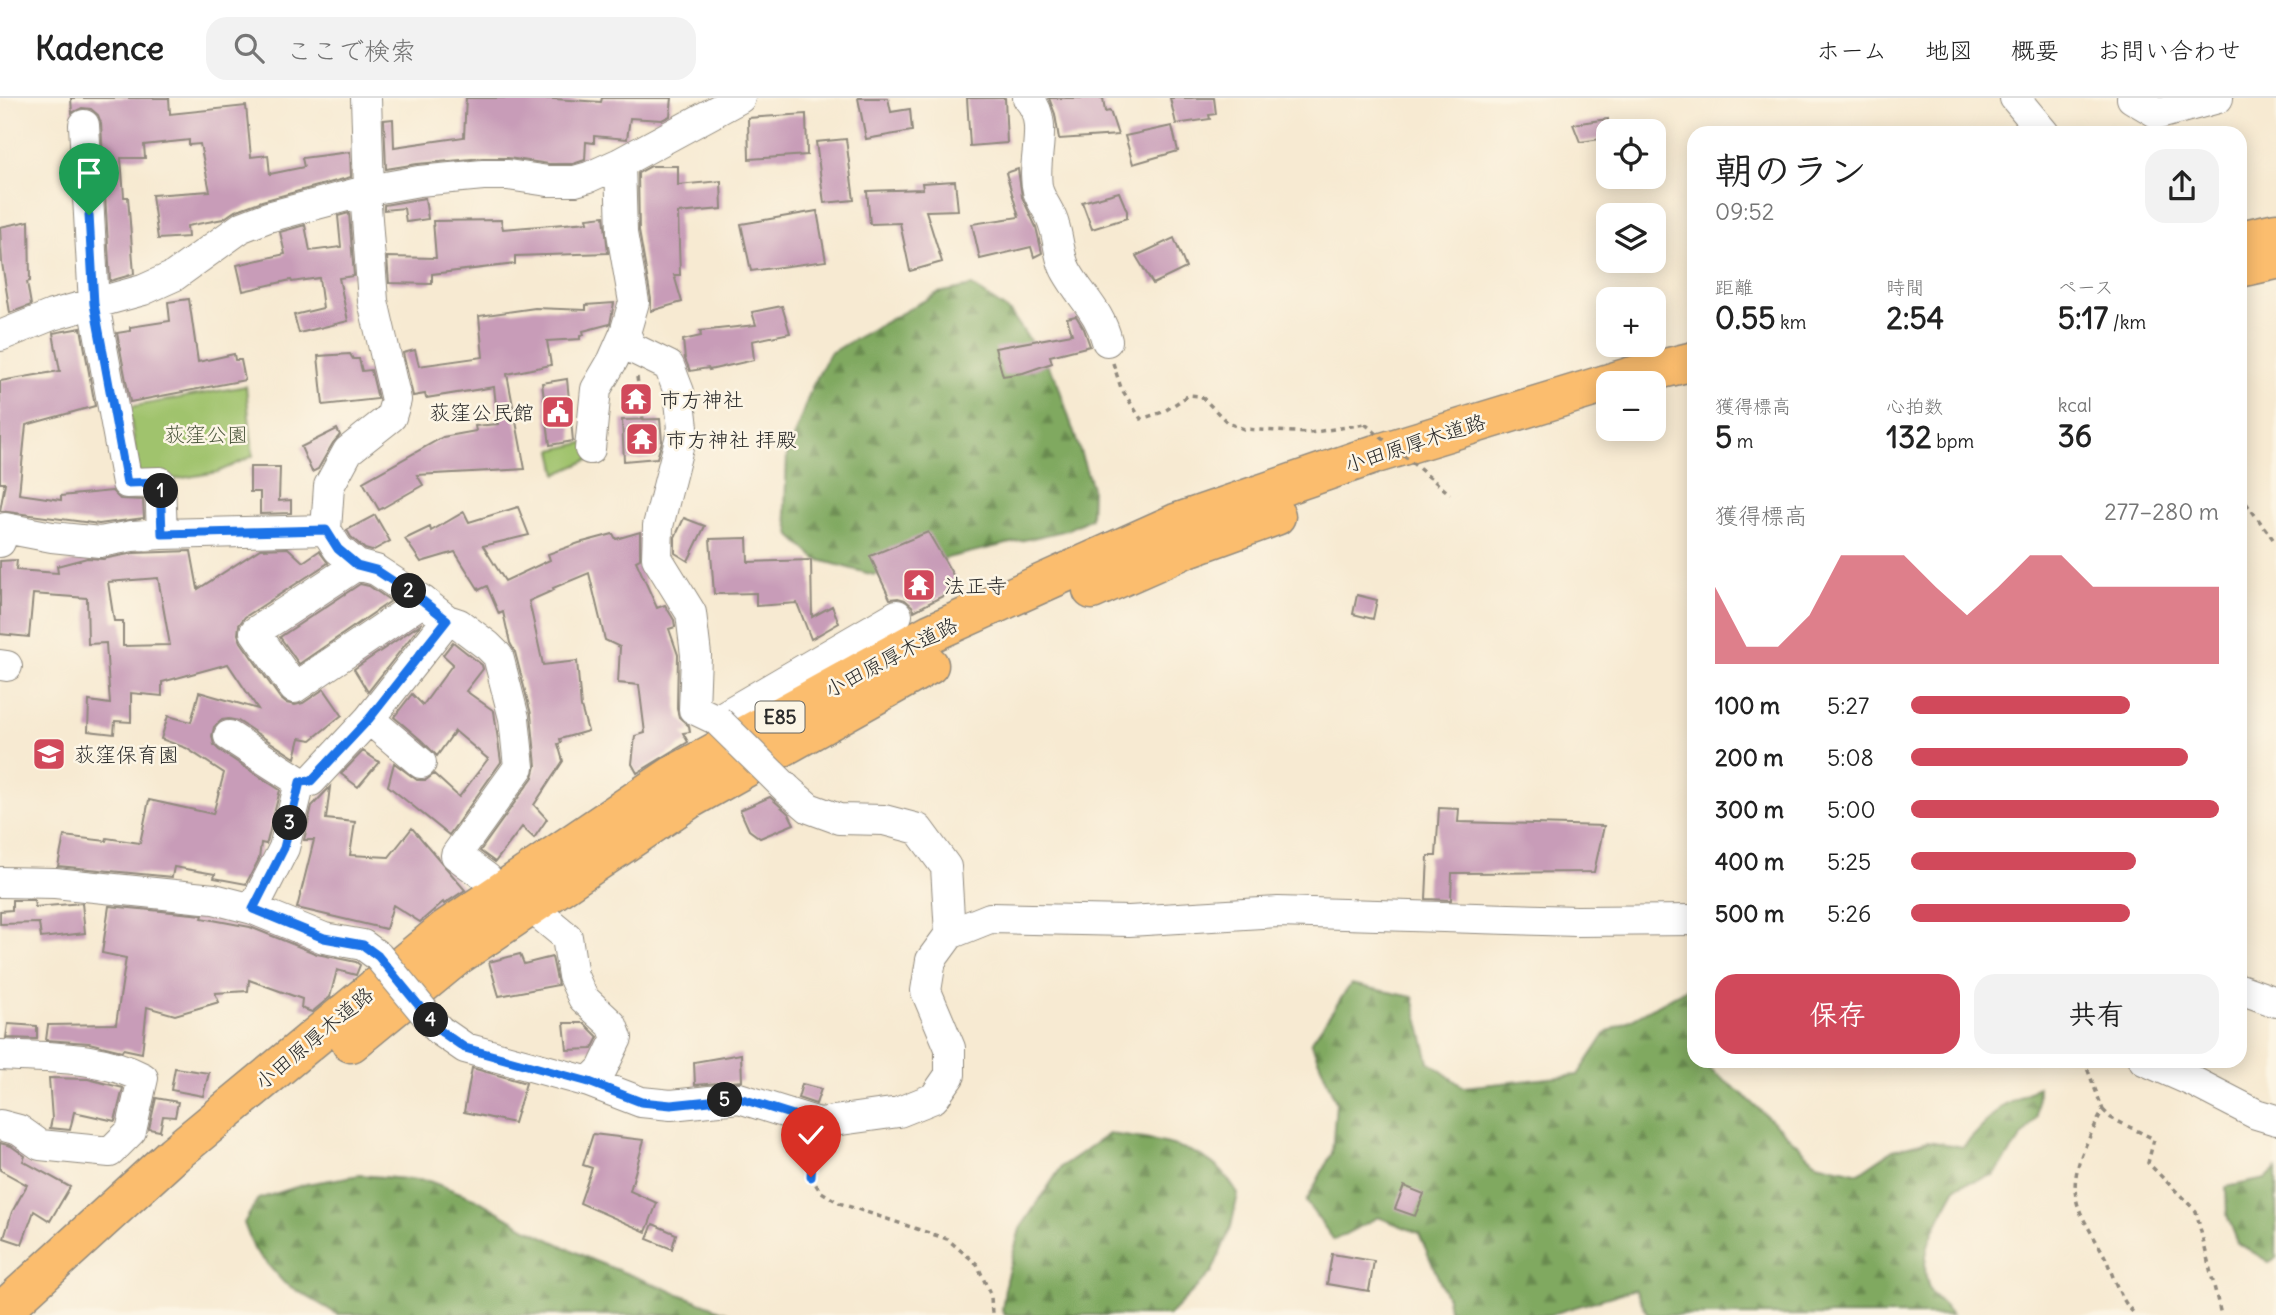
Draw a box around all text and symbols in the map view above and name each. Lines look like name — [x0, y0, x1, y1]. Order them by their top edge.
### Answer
search box — [206, 17, 696, 80]
text: Kadence — [35, 27, 164, 69]
icon: search — [230, 29, 268, 67]
text: ここで検索 — [286, 34, 416, 67]
text: ホーム — [1816, 35, 1887, 65]
text: 地図 — [1925, 35, 1973, 65]
text: 概要 — [2011, 35, 2059, 65]
text: お問い合わせ — [2097, 35, 2241, 65]
map controls — [1596, 119, 1666, 441]
button: locate — [1596, 119, 1666, 189]
pin — [59, 143, 119, 215]
text: 朝のラン — [1715, 147, 1867, 194]
button: share — [2145, 149, 2219, 223]
icon: arrive — [70, 154, 108, 192]
text: 09:52 — [1715, 197, 1774, 226]
button: layers — [1596, 203, 1666, 273]
text: 距離 — [1715, 275, 1753, 299]
text: 時間 — [1886, 275, 1924, 299]
text: ペース — [2058, 275, 2114, 299]
button: + — [1596, 287, 1666, 357]
text: 0.55 — [1715, 299, 1775, 337]
text: 2:54 — [1886, 299, 1944, 337]
text: 5:17 — [2058, 299, 2108, 337]
text: km — [1775, 310, 1806, 334]
text: /km — [2108, 310, 2146, 334]
button: − — [1596, 371, 1666, 441]
temple icon: 市方神社 — [617, 380, 655, 418]
place label: 市方神社 — [660, 386, 744, 413]
public building icon: 荻窪公民館 — [539, 393, 577, 431]
text: kcal — [2058, 393, 2092, 417]
text: 獲得標高 — [1715, 394, 1791, 418]
text: 心拍数 — [1886, 394, 1943, 418]
place label: 荻窪公民館 — [429, 399, 534, 426]
street label: 小田原厚木道路 — [1341, 407, 1489, 479]
text: 36 — [2058, 417, 2092, 455]
text: 5 — [1715, 418, 1732, 456]
text: 132 — [1886, 418, 1932, 456]
temple icon: 市方神社 拝殿 — [623, 420, 661, 458]
park label: 荻窪公園 — [164, 421, 248, 448]
place label: 市方神社 拝殿 — [666, 426, 797, 453]
text: m — [1732, 429, 1753, 453]
text: bpm — [1932, 429, 1974, 453]
pin: 1 — [144, 474, 178, 508]
text: 1 — [157, 478, 164, 502]
text: 277–280 m — [2104, 497, 2219, 526]
text: 獲得標高 — [1715, 501, 1807, 530]
temple icon: 法正寺 — [900, 566, 938, 604]
place label: 法正寺 — [944, 572, 1007, 599]
pin: 2 — [392, 574, 426, 608]
text: 2 — [403, 578, 414, 602]
street label: 小田原厚木道路 — [820, 611, 962, 703]
text: 100 m — [1715, 691, 1780, 720]
text: 5:27 — [1827, 691, 1869, 720]
road number: E85 — [756, 702, 804, 732]
school or university icon: 荻窪保育園 — [30, 735, 68, 773]
place label: 荻窪保育園 — [74, 741, 179, 768]
text: 200 m — [1715, 743, 1784, 772]
text: 5:08 — [1827, 743, 1874, 772]
text: 300 m — [1715, 795, 1784, 824]
text: 5:00 — [1827, 795, 1876, 824]
pin: 3 — [272, 806, 308, 840]
text: 3 — [284, 810, 295, 834]
text: 400 m — [1715, 847, 1784, 876]
text: 5:25 — [1827, 847, 1871, 876]
text: 500 m — [1715, 899, 1784, 928]
text: 5:26 — [1827, 899, 1871, 928]
button: 保存 — [1715, 974, 1960, 1054]
button: 共有 — [1974, 974, 2219, 1054]
street label: 小田原厚木道路 — [249, 980, 379, 1096]
pin: 4 — [414, 1002, 448, 1038]
text: 4 — [425, 1007, 436, 1031]
pin: 5 — [708, 1082, 742, 1118]
text: 5 — [719, 1087, 730, 1111]
pin — [781, 1105, 841, 1177]
icon: check — [792, 1116, 830, 1154]

